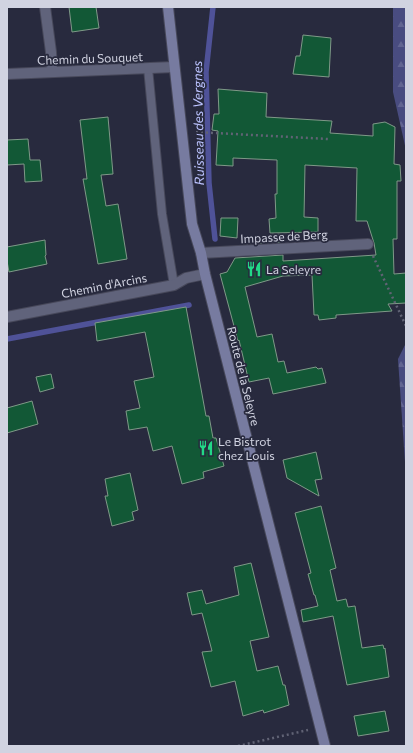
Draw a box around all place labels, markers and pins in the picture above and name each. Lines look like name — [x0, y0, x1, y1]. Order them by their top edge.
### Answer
restaurant icon: La Seleyre — [245, 260, 263, 278]
place label: La Seleyre — [266, 262, 321, 276]
place label: Le Bistrot chez Louis — [218, 434, 275, 462]
restaurant icon: Le Bistrot chez Louis — [197, 439, 215, 457]

